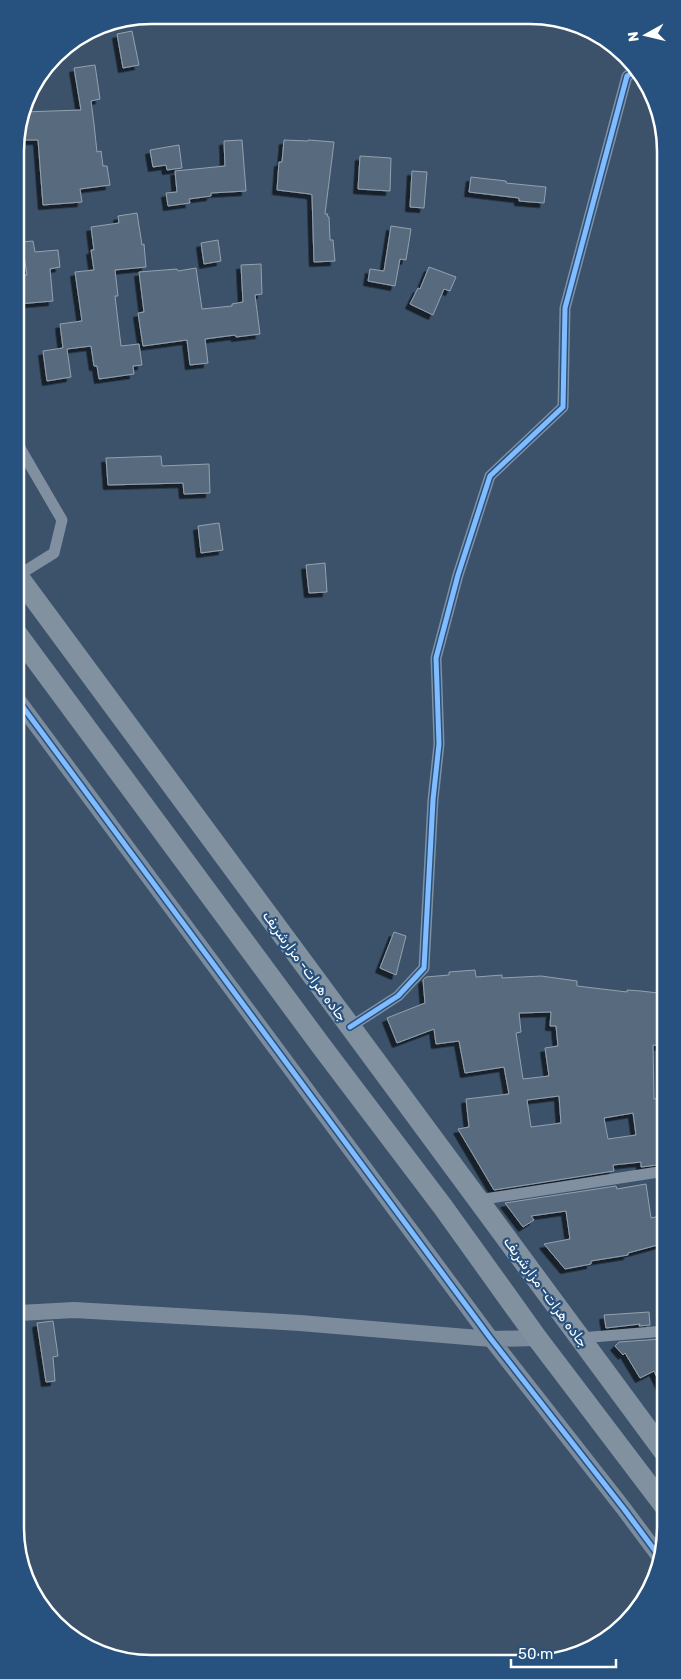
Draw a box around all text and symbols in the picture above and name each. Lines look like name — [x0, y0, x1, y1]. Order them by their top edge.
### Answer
north arrow — [621, 10, 671, 60]
text: N — [625, 31, 643, 43]
street label: جاده هرات- مزارشریف — [259, 908, 351, 1025]
street label: جاده هرات- مزارشریف — [500, 1234, 592, 1351]
scale bar — [511, 1636, 616, 1668]
text: 50 m — [518, 1645, 553, 1663]

